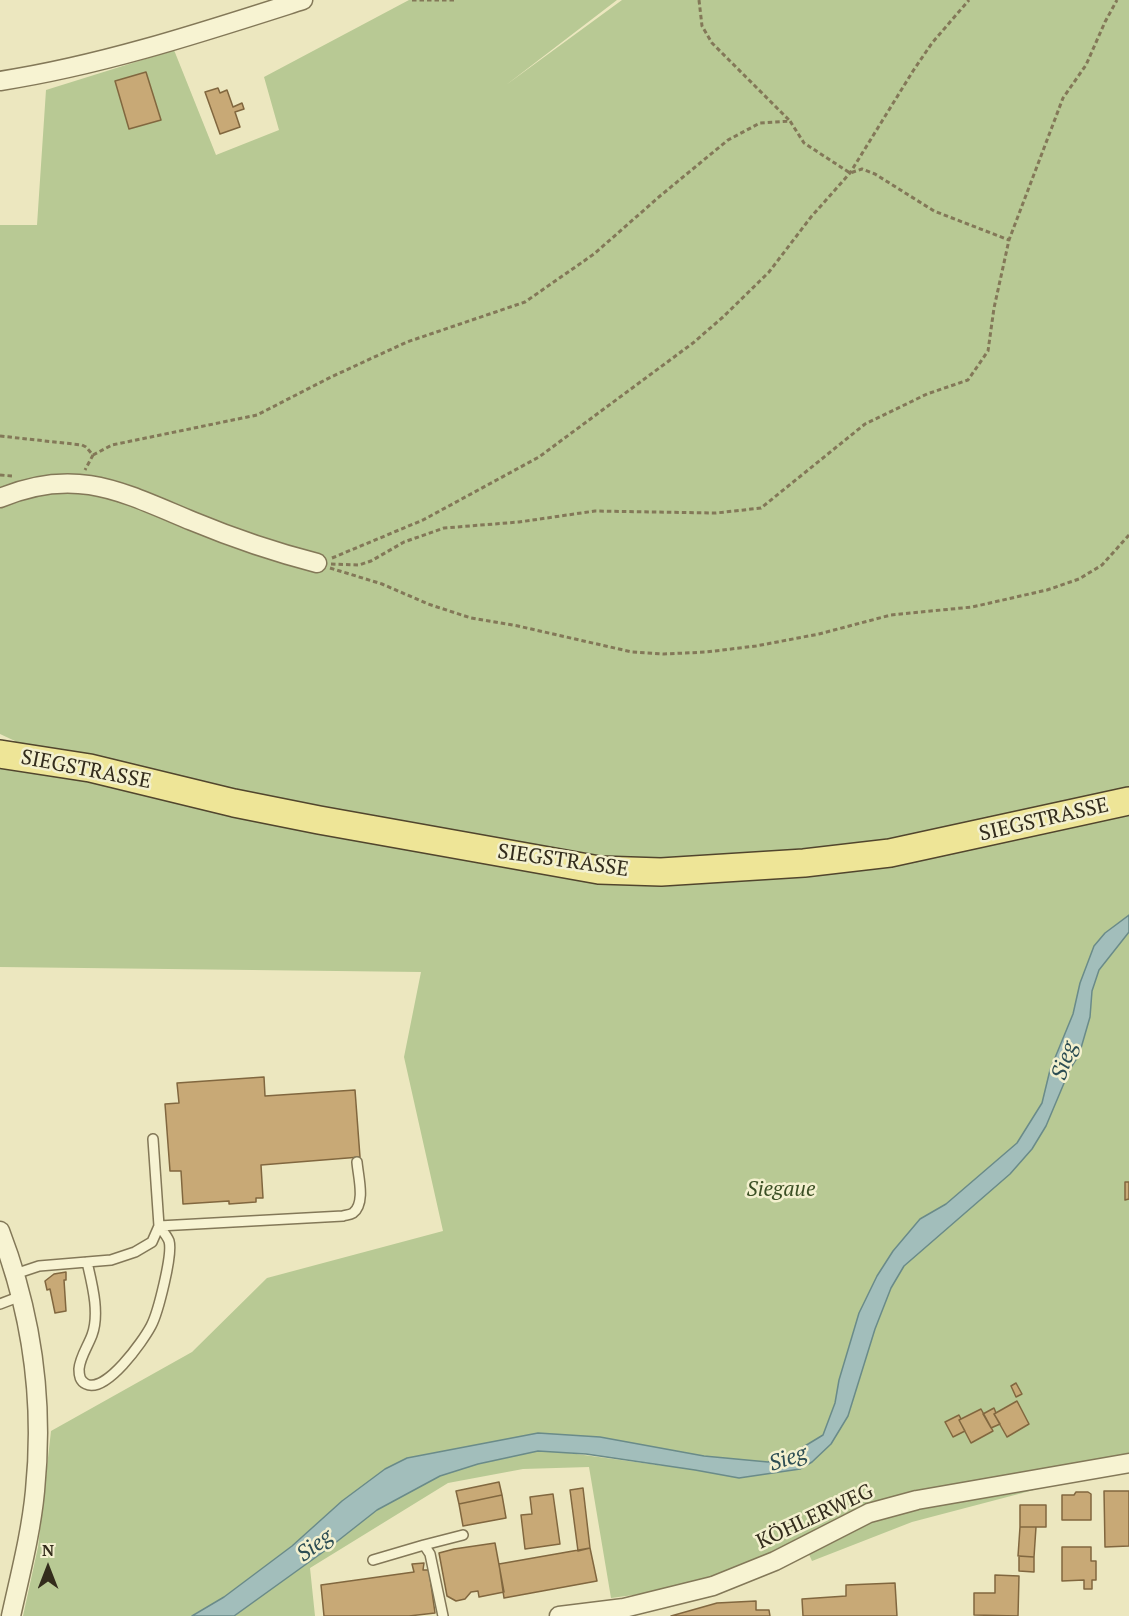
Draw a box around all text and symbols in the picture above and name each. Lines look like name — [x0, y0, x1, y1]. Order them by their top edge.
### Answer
street label: SIEGSTRASSE — [19, 745, 153, 795]
street label: SIEGSTRASSE — [977, 793, 1111, 847]
street label: SIEGSTRASSE — [496, 839, 630, 883]
water label: Sieg — [1046, 1039, 1084, 1083]
park label: Siegaue — [747, 1177, 815, 1203]
water label: Sieg — [766, 1441, 810, 1477]
street label: KÖHLERWEG — [753, 1479, 877, 1555]
water label: Sieg — [292, 1524, 338, 1568]
north arrow — [18, 1538, 78, 1598]
text: N — [42, 1539, 54, 1561]

